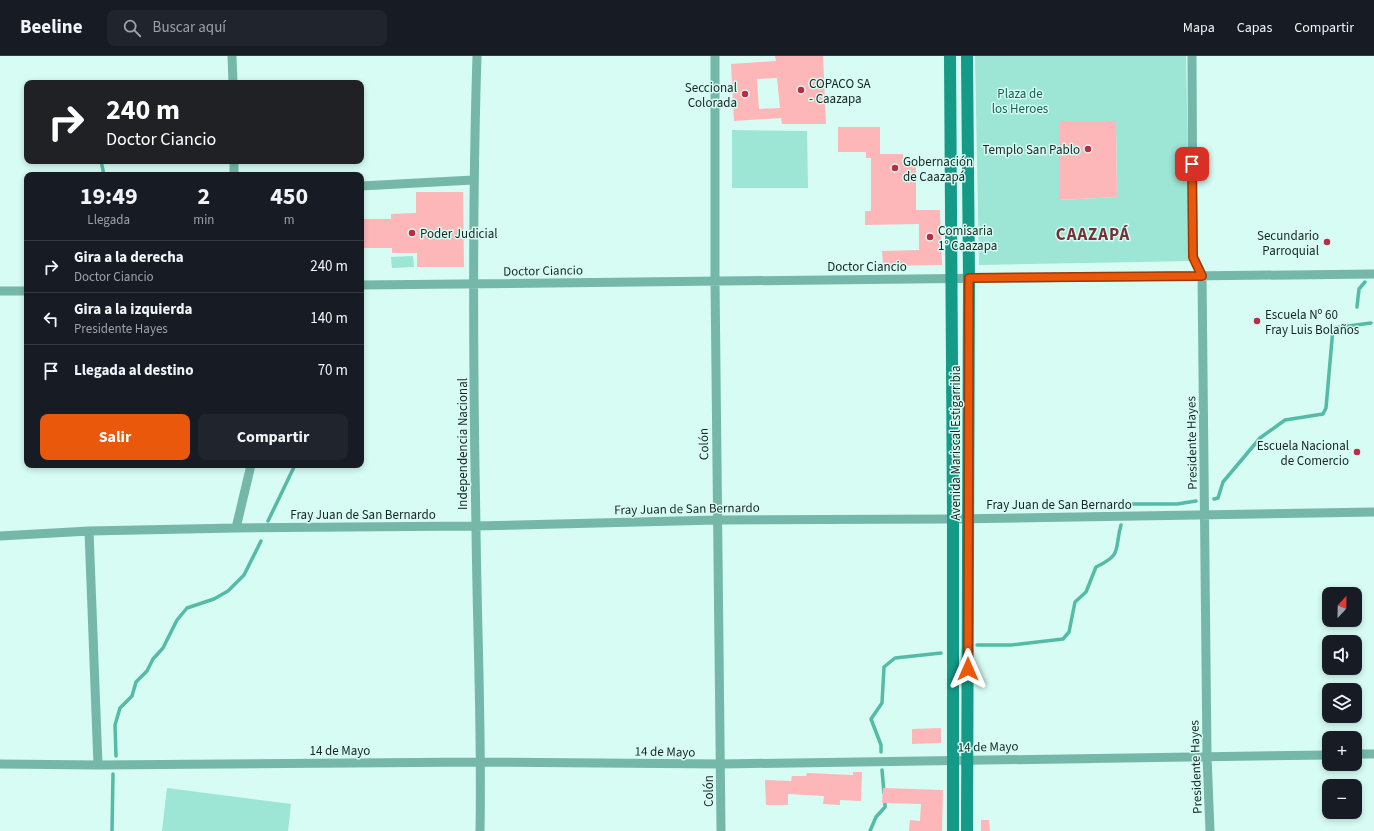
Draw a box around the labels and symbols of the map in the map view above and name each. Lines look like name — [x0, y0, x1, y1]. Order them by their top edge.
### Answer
place label: COPACO SA - Caazapa — [809, 75, 872, 108]
place label: Seccional Colorada — [685, 79, 737, 112]
marker: COPACO SA - Caazapa — [796, 85, 806, 95]
park label: Plaza de los Heroes — [992, 85, 1049, 118]
marker: Seccional Colorada — [740, 89, 750, 99]
place label: Templo San Pablo — [982, 141, 1080, 159]
marker: Templo San Pablo — [1083, 144, 1093, 154]
pin — [1175, 147, 1209, 181]
place label: Gobernación de Caazapá — [903, 153, 973, 186]
marker: Gobernación de Caazapá — [890, 163, 900, 173]
place label: Comisaria 1° Caazapa — [938, 222, 997, 255]
district label: CAAZAPÁ — [1056, 223, 1130, 247]
place label: Poder Judicial — [420, 225, 498, 243]
place label: Secundario Parroquial — [1257, 227, 1319, 260]
marker: Poder Judicial — [407, 228, 417, 238]
marker: Comisaria 1° Caazapa — [925, 232, 935, 242]
marker: Secundario Parroquial — [1322, 237, 1332, 247]
street label: Doctor Ciancio — [827, 258, 907, 276]
street label: Doctor Ciancio — [503, 261, 583, 281]
place label: Escuela Nº 60 Fray Luis Bolaños — [1265, 306, 1360, 339]
marker: Escuela Nº 60 Fray Luis Bolaños — [1252, 316, 1262, 326]
street label: Avenida Mariscal Estigarribia — [947, 365, 965, 521]
street label: Independencia Nacional — [454, 378, 472, 510]
street label: Presidente Hayes — [1182, 395, 1202, 490]
street label: Colón — [695, 428, 713, 460]
place label: Escuela Nacional de Comercio — [1257, 437, 1349, 470]
marker: Escuela Nacional de Comercio — [1352, 447, 1362, 457]
street label: Fray Juan de San Bernardo — [986, 496, 1132, 514]
street label: Fray Juan de San Bernardo — [614, 499, 760, 519]
street label: Fray Juan de San Bernardo — [290, 506, 436, 524]
north arrow — [1322, 587, 1362, 627]
position arrow — [947, 648, 989, 690]
street label: Presidente Hayes — [1185, 719, 1207, 814]
street label: 14 de Mayo — [957, 737, 1019, 757]
street label: 14 de Mayo — [310, 742, 370, 760]
street label: 14 de Mayo — [634, 742, 696, 762]
street label: Colón — [700, 775, 718, 807]

